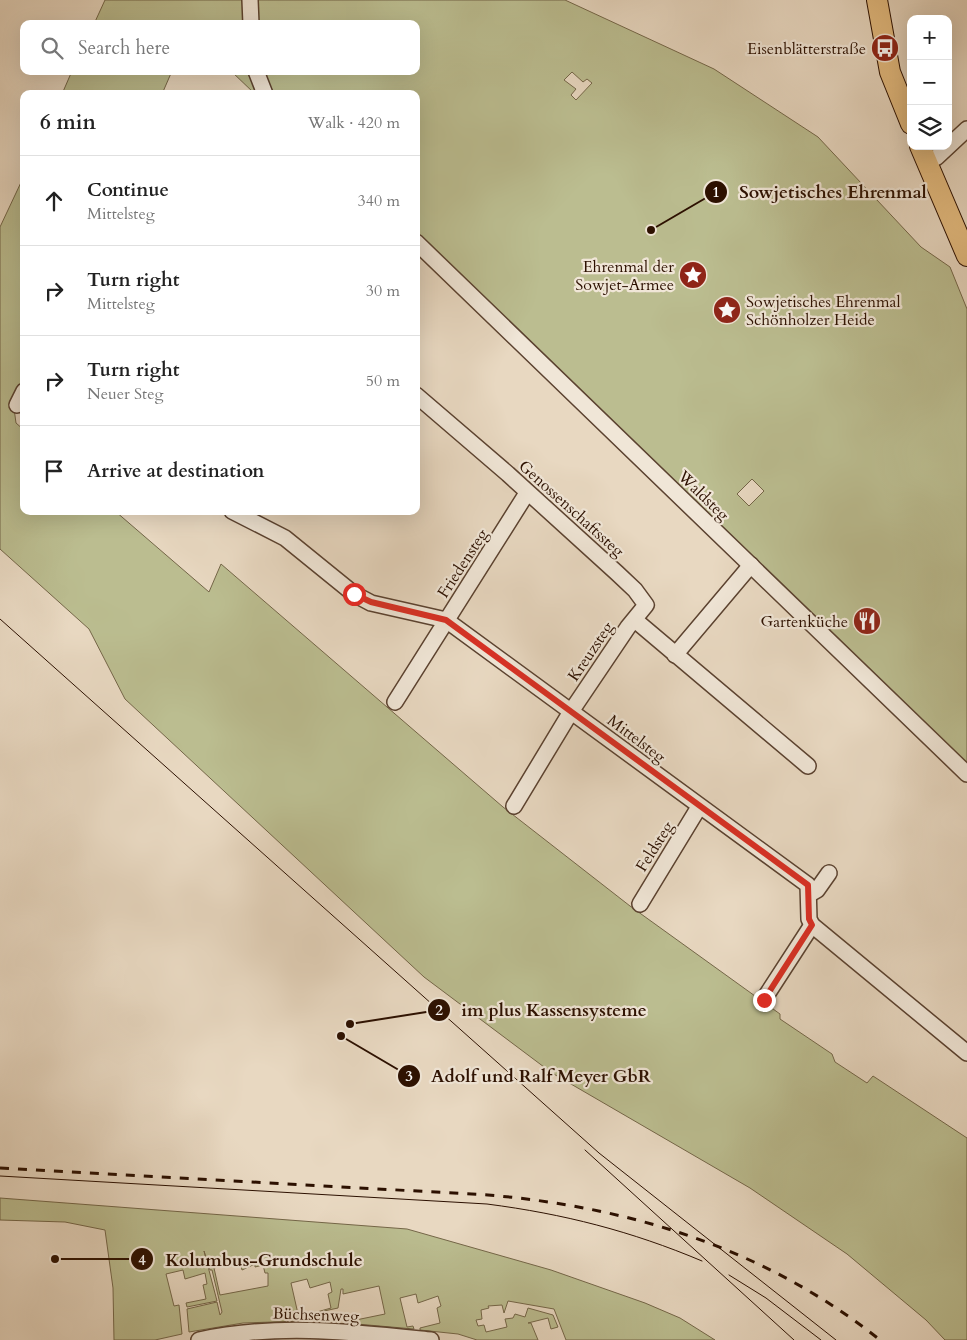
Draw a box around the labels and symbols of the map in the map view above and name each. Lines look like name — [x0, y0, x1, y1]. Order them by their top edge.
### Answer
bus stop icon: Eisenblätterstraße — [870, 33, 900, 63]
place label: Eisenblätterstraße — [747, 38, 866, 60]
callout: Sowjetisches Ehrenmal — [704, 175, 936, 208]
text: Sowjetisches Ehrenmal — [739, 180, 927, 205]
text: 1 — [712, 182, 720, 202]
place label: Ehrenmal der Sowjet-Armee — [575, 256, 674, 296]
place icon: Ehrenmal der Sowjet-Armee — [678, 260, 708, 290]
place label: Sowjetisches Ehrenmal Schönholzer Heide — [746, 291, 901, 331]
place icon: Sowjetisches Ehrenmal Schönholzer Heide — [712, 295, 742, 325]
street label: Genossenschaftssteg — [514, 455, 629, 562]
street label: Waldsteg — [672, 465, 734, 526]
street label: Friedensteg — [432, 525, 493, 602]
route start — [343, 583, 366, 606]
restaurant icon: Gartenküche — [852, 606, 882, 636]
place label: Gartenküche — [761, 611, 848, 633]
street label: Kreuzsteg — [563, 617, 619, 686]
street label: Mittelsteg — [603, 710, 670, 768]
street label: Feldsteg — [631, 817, 679, 876]
route end — [753, 989, 776, 1012]
callout: im plus Kassensysteme — [427, 993, 657, 1026]
text: im plus Kassensysteme — [461, 998, 647, 1023]
text: 2 — [435, 1000, 443, 1020]
callout: Adolf und Ralf Meyer GbR — [396, 1059, 661, 1092]
text: Adolf und Ralf Meyer GbR — [431, 1064, 652, 1089]
text: 3 — [405, 1066, 413, 1086]
callout: Kolumbus-Grundschule — [130, 1243, 372, 1276]
text: Kolumbus-Grundschule — [165, 1248, 363, 1273]
text: 4 — [138, 1250, 146, 1270]
street label: Büchsenweg — [272, 1302, 360, 1328]

